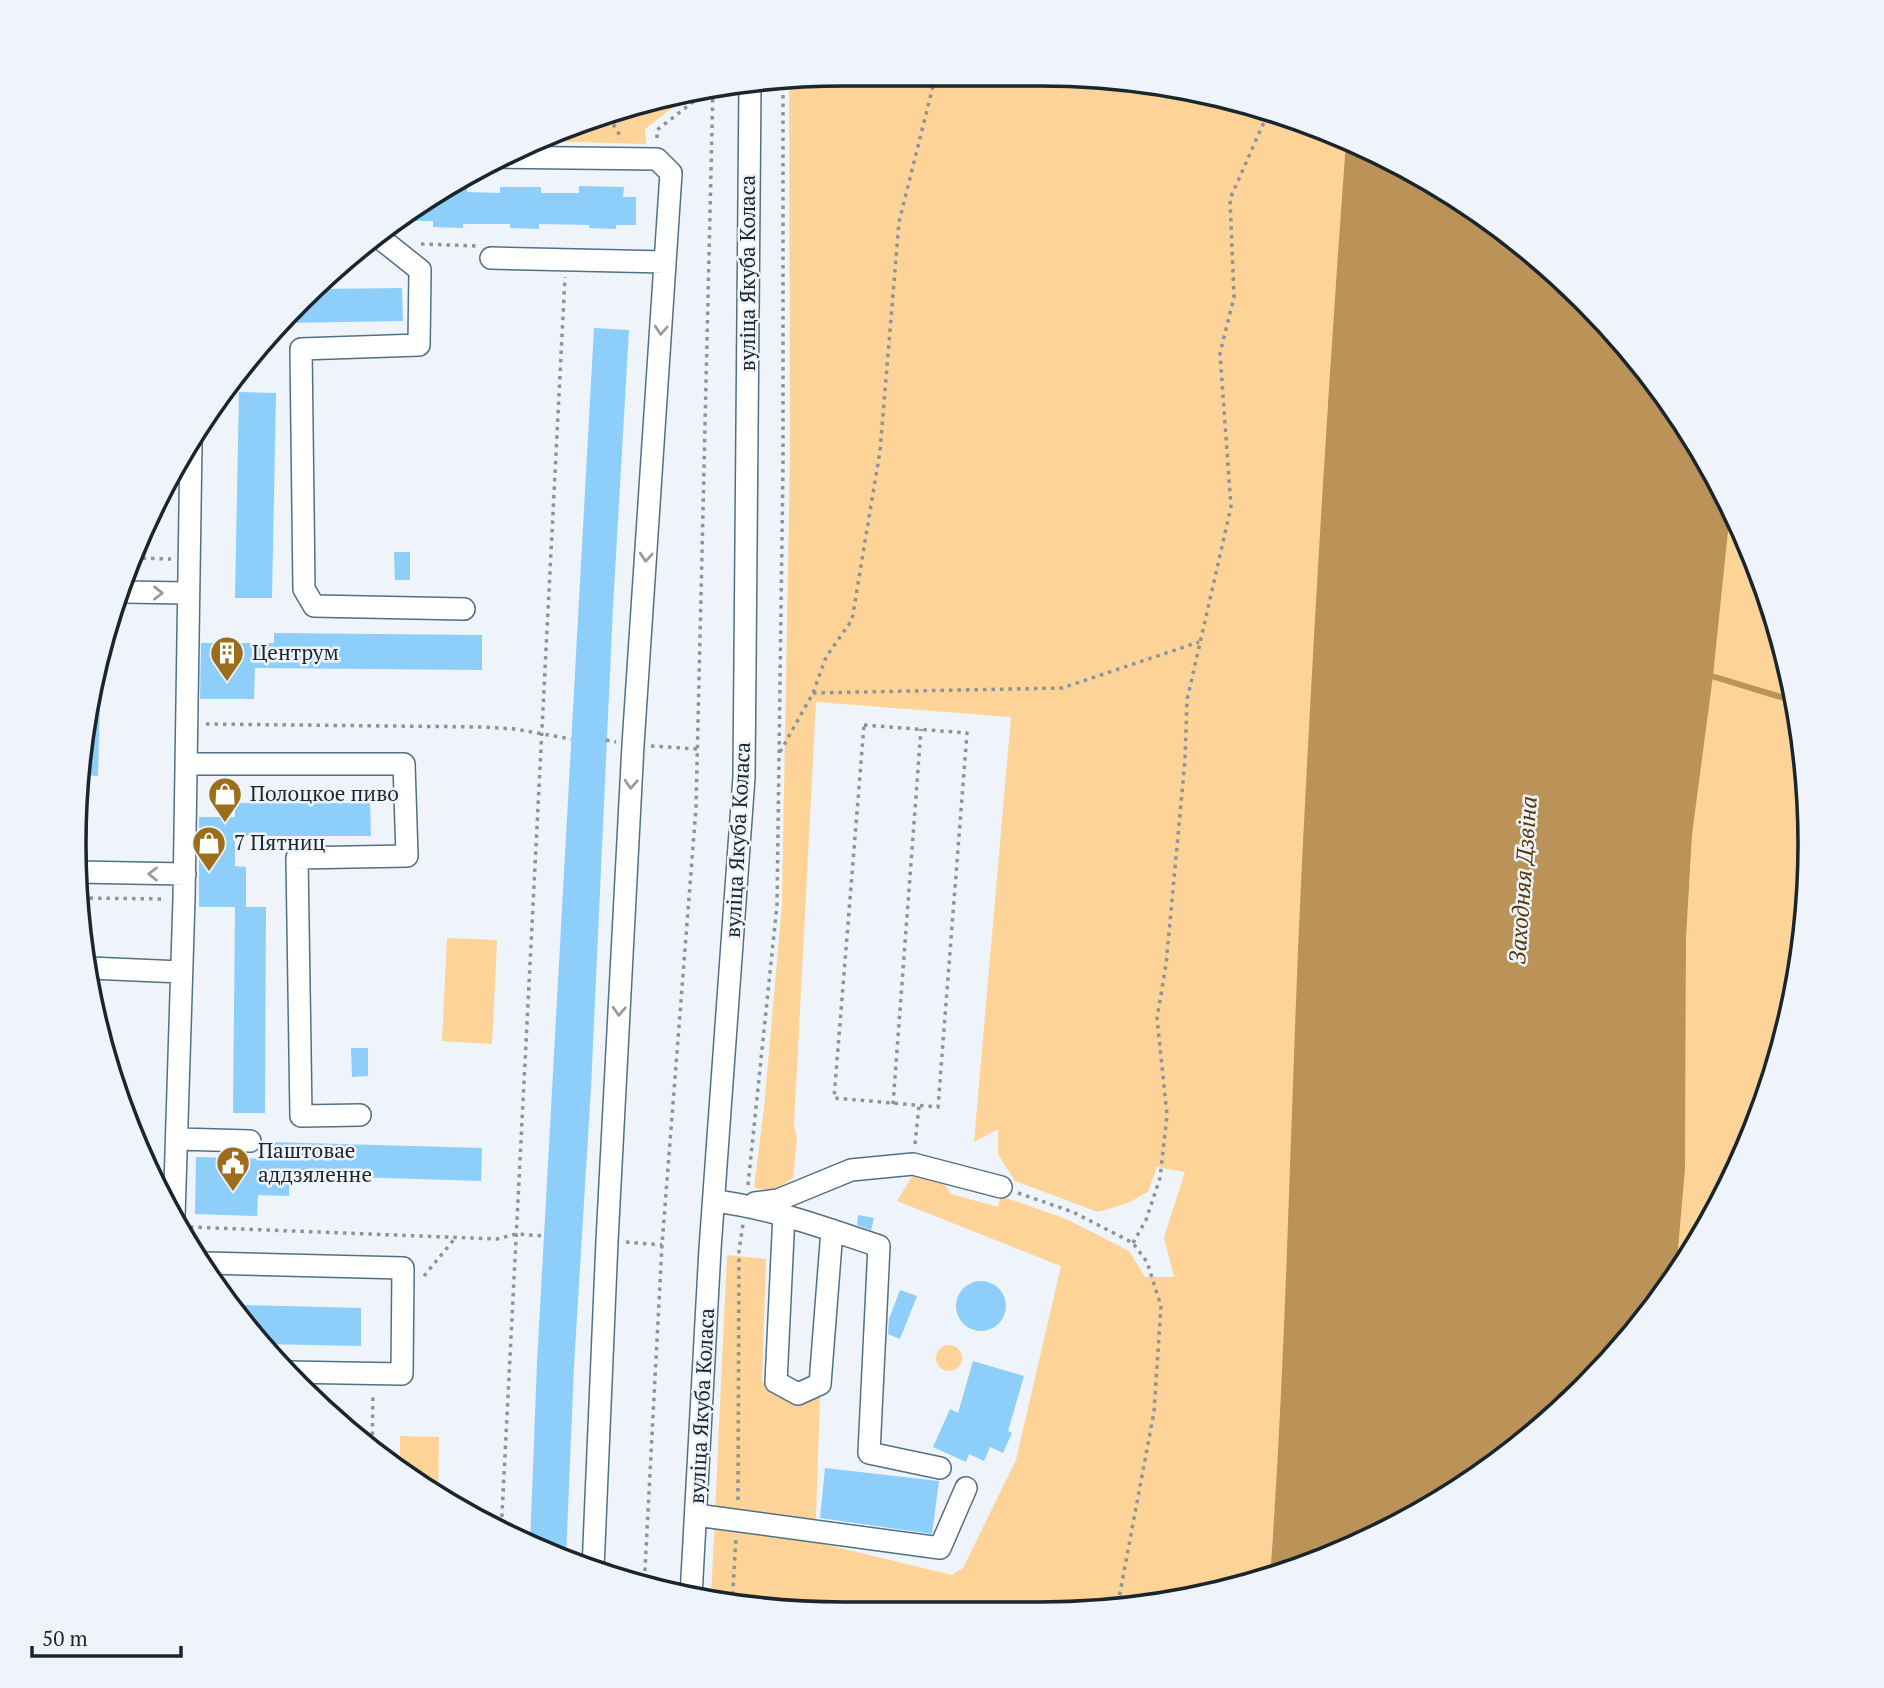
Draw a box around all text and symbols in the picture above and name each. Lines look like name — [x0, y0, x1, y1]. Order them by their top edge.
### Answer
street label: вуліца Якуба Коласа — [733, 174, 761, 371]
one-way arrow — [654, 324, 669, 335]
one-way arrow — [639, 551, 654, 562]
one-way arrow — [153, 585, 164, 600]
building icon: Центрум — [208, 634, 246, 683]
place label: Центрум — [252, 638, 339, 666]
street label: вуліца Якуба Коласа — [718, 741, 756, 939]
shop icon: Полоцкое пиво — [206, 775, 244, 824]
one-way arrow — [624, 778, 639, 789]
place label: Полоцкое пиво — [250, 779, 399, 807]
water label: Заходняя Дзвіна — [1501, 795, 1544, 965]
shop icon: 7 Пятниц — [190, 824, 228, 873]
place label: 7 Пятниц — [234, 828, 326, 856]
one-way arrow — [148, 866, 159, 881]
one-way arrow — [612, 1006, 627, 1017]
place label: Паштовае аддзяленне — [258, 1136, 372, 1188]
public building icon: Паштовае аддзяленне — [214, 1144, 252, 1193]
street label: вуліца Якуба Коласа — [682, 1307, 720, 1505]
scale bar — [32, 1614, 180, 1658]
text: 50 m — [42, 1624, 88, 1652]

